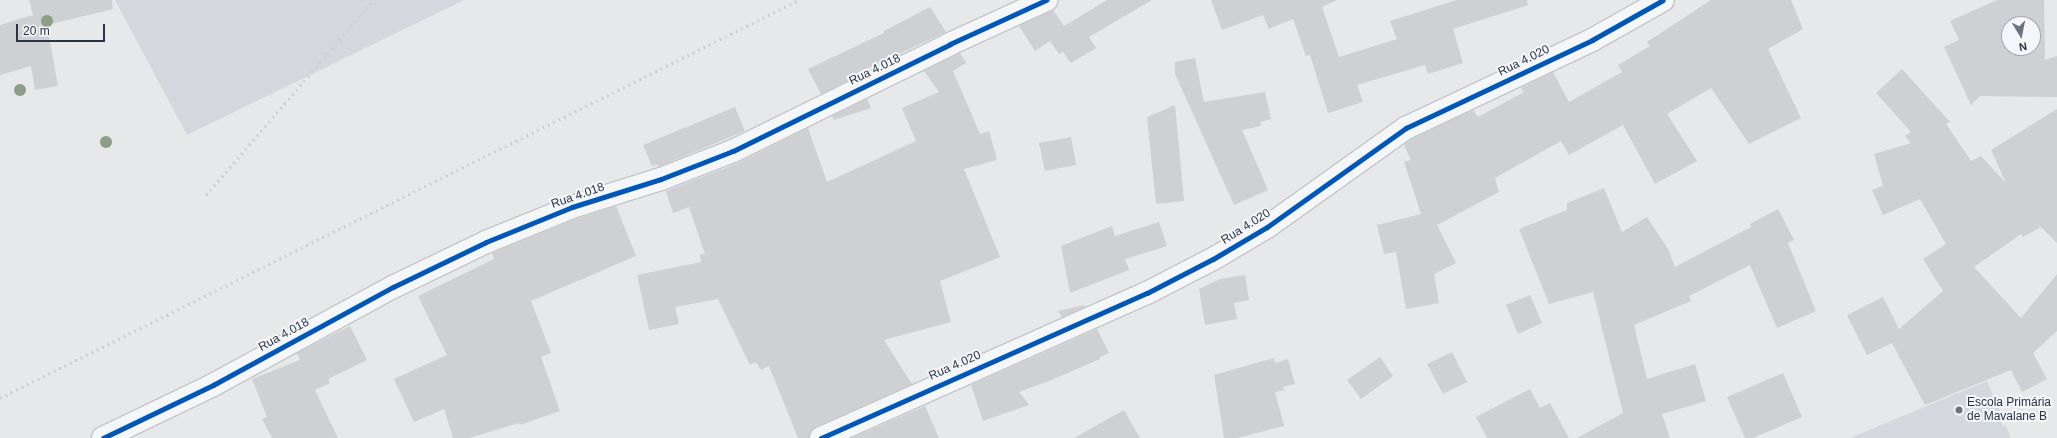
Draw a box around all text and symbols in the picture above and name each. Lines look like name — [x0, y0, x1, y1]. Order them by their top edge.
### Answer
scale bar — [18, 16, 107, 42]
north arrow — [2001, 16, 2041, 56]
text: 20 m — [23, 24, 50, 38]
text: N — [2018, 40, 2028, 53]
street label: Rua 4.020 — [1496, 42, 1552, 80]
street label: Rua 4.018 — [847, 51, 903, 89]
street label: Rua 4.018 — [549, 180, 607, 212]
street label: Rua 4.020 — [1219, 206, 1273, 248]
street label: Rua 4.018 — [256, 315, 312, 355]
street label: Rua 4.020 — [927, 348, 983, 384]
place label: Escola Primária de Mavalane B — [1967, 396, 2051, 424]
marker: Escola Primária de Mavalane B — [1954, 405, 1964, 415]

